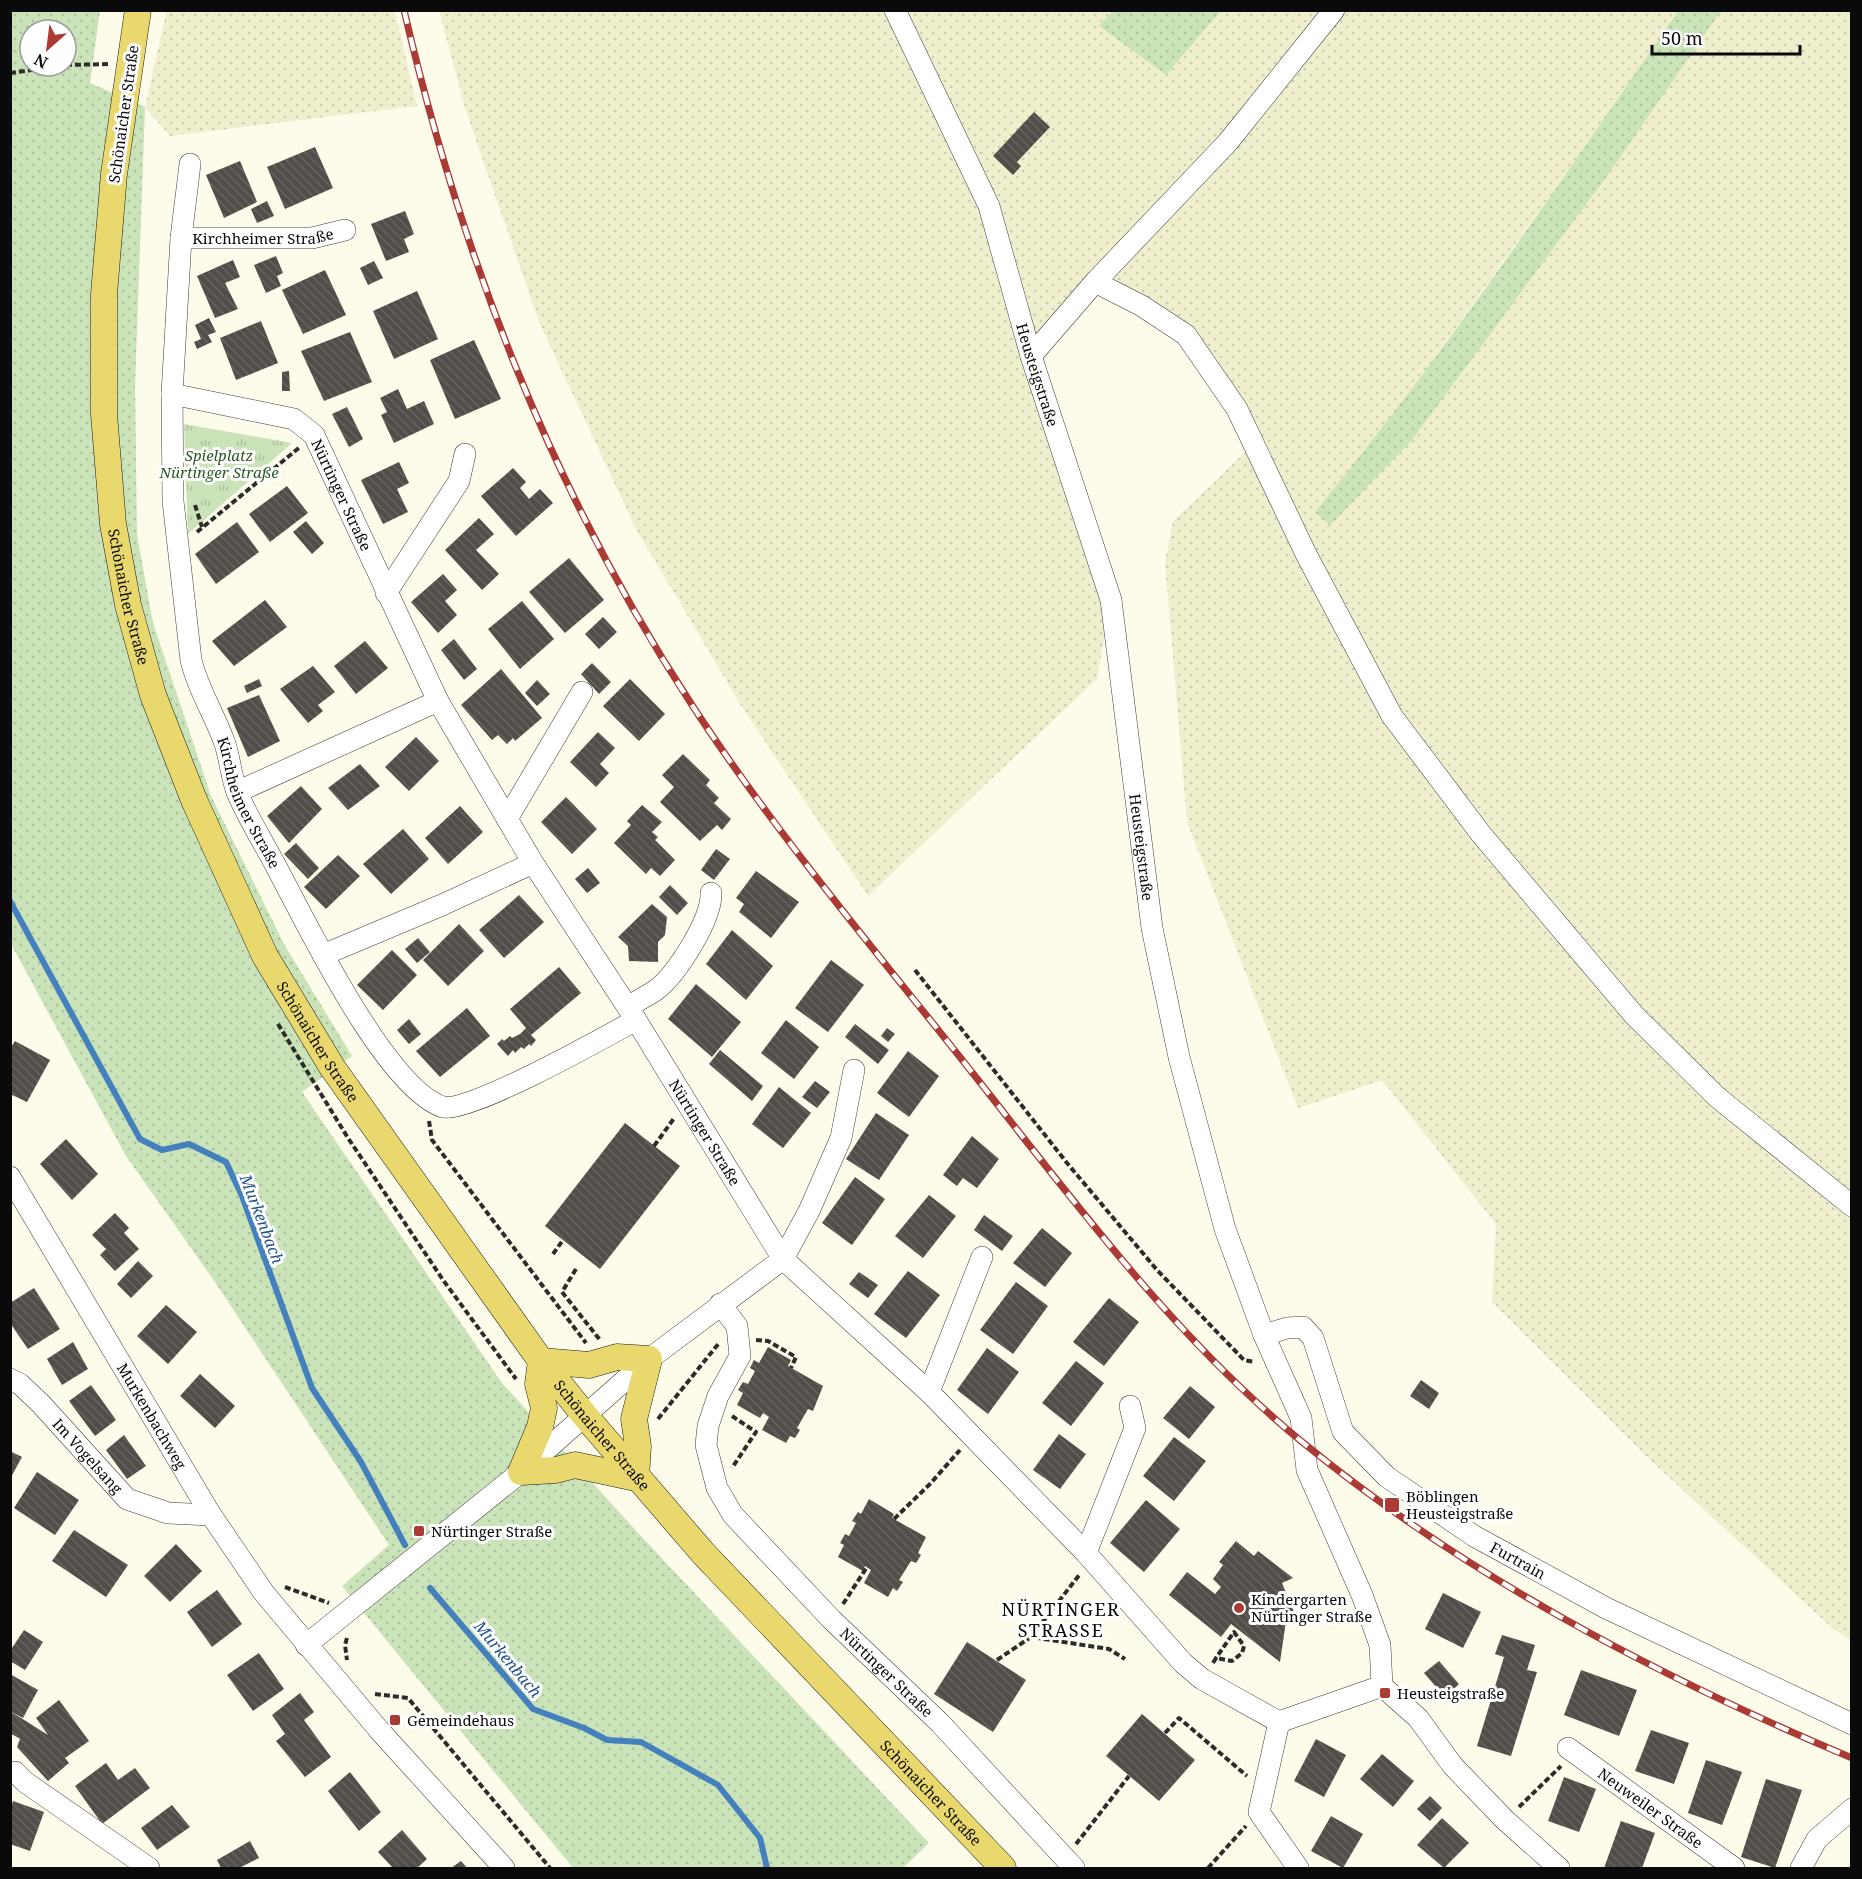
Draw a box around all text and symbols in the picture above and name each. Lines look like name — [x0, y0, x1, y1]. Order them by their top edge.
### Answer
north arrow — [18, 18, 78, 78]
scale bar — [1652, 18, 1800, 56]
text: 50 m — [1661, 26, 1703, 50]
street label: Schönaicher Straße — [103, 44, 143, 184]
text: N — [30, 48, 52, 74]
street label: Kirchheimer Straße — [192, 223, 335, 248]
street label: Heusteigstraße — [1012, 321, 1063, 429]
street label: Nürtinger Straße — [307, 435, 377, 554]
park label: Spielplatz Nürtinger Straße — [158, 445, 279, 482]
street label: Schönaicher Straße — [104, 527, 154, 667]
street label: Kirchheimer Straße — [213, 734, 285, 872]
street label: Heusteigstraße — [1125, 793, 1158, 902]
street label: Schönaicher Straße — [272, 977, 364, 1106]
street label: Nürtinger Straße — [665, 1075, 745, 1189]
water label: Murkenbach — [235, 1170, 289, 1267]
street label: Murkenbachweg — [113, 1359, 191, 1473]
street label: Schönaicher Straße — [550, 1376, 655, 1495]
street label: Im Vogelsang — [48, 1414, 127, 1498]
place label: Böblingen Heusteigstraße — [1406, 1486, 1513, 1523]
marker: Böblingen Heusteigstraße — [1383, 1496, 1401, 1514]
place label: Nürtinger Straße — [431, 1521, 552, 1541]
marker: Nürtinger Straße — [412, 1524, 426, 1538]
street label: Furtrain — [1487, 1537, 1550, 1584]
place label: Kindergarten Nürtinger Straße — [1251, 1589, 1372, 1626]
district label: NÜRTINGER STRASSE — [1002, 1597, 1120, 1642]
marker: Kindergarten Nürtinger Straße — [1232, 1601, 1246, 1615]
water label: Murkenbach — [469, 1615, 547, 1702]
street label: Nürtinger Straße — [836, 1623, 938, 1721]
place label: Heusteigstraße — [1397, 1683, 1504, 1703]
marker: Heusteigstraße — [1378, 1686, 1392, 1700]
place label: Gemeindehaus — [407, 1710, 514, 1730]
marker: Gemeindehaus — [388, 1713, 402, 1727]
street label: Schönaicher Straße — [876, 1735, 986, 1850]
street label: Neuweiler Straße — [1594, 1763, 1707, 1852]

